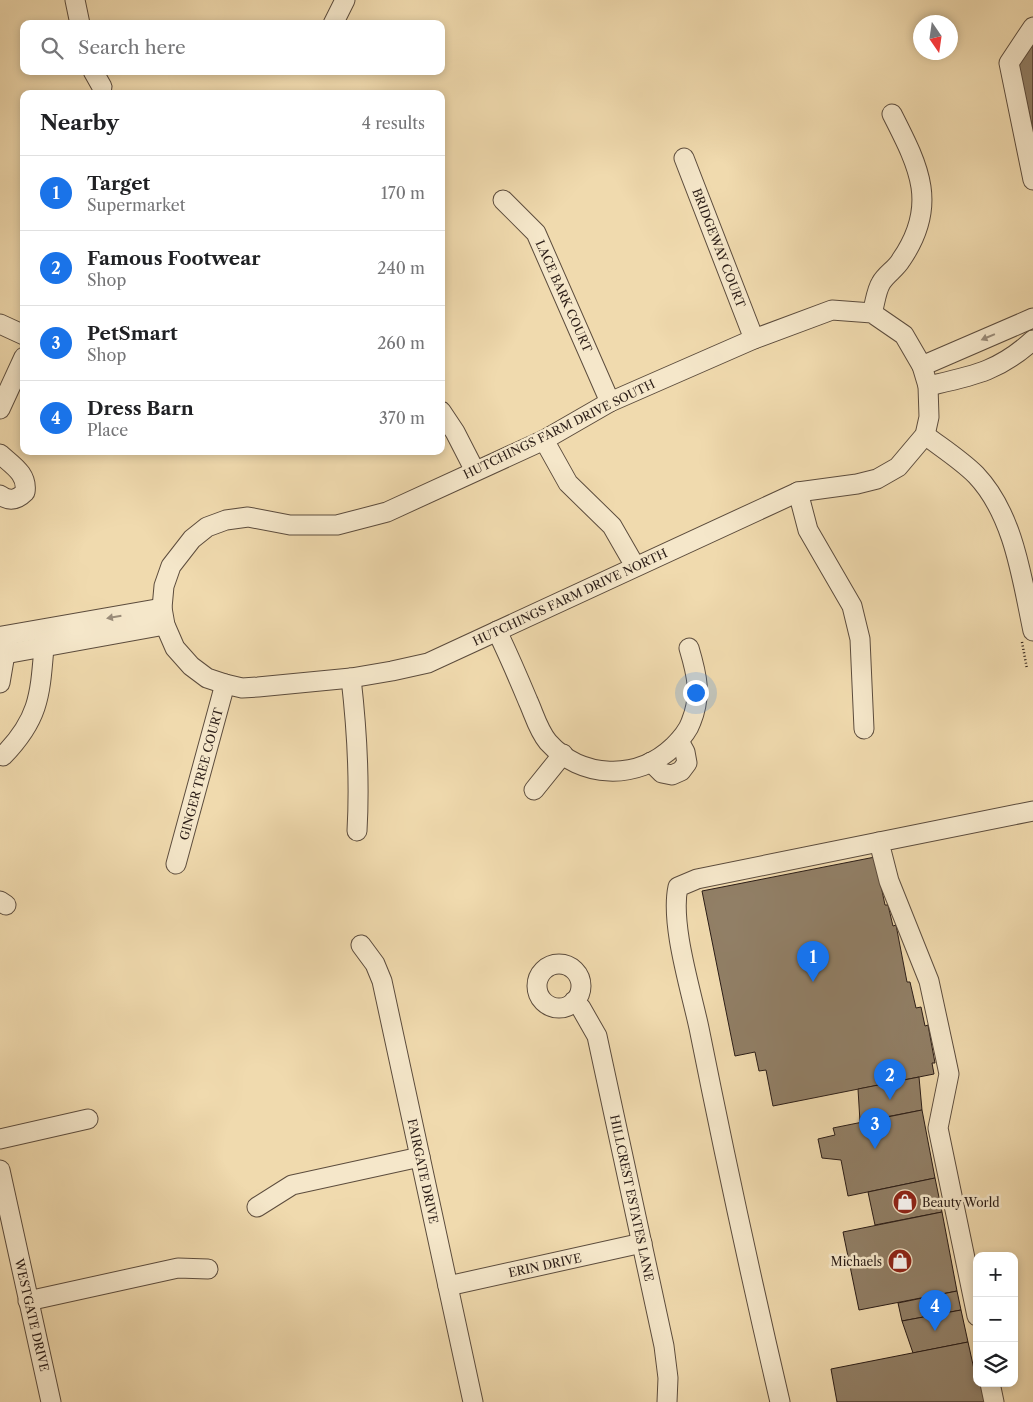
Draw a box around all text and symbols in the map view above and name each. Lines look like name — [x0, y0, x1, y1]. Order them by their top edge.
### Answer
north arrow — [913, 15, 958, 60]
search box — [20, 20, 445, 75]
icon: search — [38, 34, 66, 62]
text: Search here — [78, 36, 186, 59]
text: Nearby — [40, 110, 119, 135]
text: 4 results — [362, 113, 425, 133]
text: Target — [87, 172, 150, 195]
text: 1 — [52, 183, 60, 203]
text: 170 m — [381, 183, 425, 203]
street label: BRIDGEWAY COURT — [689, 186, 749, 310]
text: Supermarket — [87, 195, 185, 215]
street label: LACE BARK COURT — [533, 238, 595, 354]
text: Famous Footwear — [87, 247, 260, 270]
text: 2 — [51, 258, 61, 278]
text: 240 m — [377, 258, 425, 278]
text: Shop — [87, 270, 126, 290]
text: PetSmart — [87, 322, 178, 345]
text: 3 — [51, 333, 61, 353]
text: 260 m — [377, 333, 425, 353]
one-way arrow — [981, 334, 995, 342]
text: Shop — [87, 345, 126, 365]
street label: HUTCHINGS FARM DRIVE SOUTH — [461, 376, 657, 482]
text: Dress Barn — [87, 397, 194, 420]
text: 4 — [51, 408, 61, 428]
text: 370 m — [379, 408, 425, 428]
text: Place — [87, 420, 128, 440]
street label: HUTCHINGS FARM DRIVE NORTH — [470, 545, 670, 649]
one-way arrow — [106, 613, 122, 621]
your location — [683, 680, 709, 706]
street label: GINGER TREE COURT — [176, 706, 226, 842]
pin: 1 — [797, 941, 829, 982]
pin: 2 — [874, 1059, 906, 1100]
pin: 3 — [859, 1108, 891, 1149]
street label: HILLCREST ESTATES LANE — [607, 1113, 657, 1283]
street label: FAIRGATE DRIVE — [405, 1117, 441, 1225]
shop icon: Beauty World — [892, 1189, 918, 1215]
place label: Beauty World — [922, 1195, 1000, 1210]
shop icon: Michaels — [887, 1248, 913, 1274]
street label: ERIN DRIVE — [507, 1250, 583, 1280]
map controls — [973, 1252, 1018, 1387]
button: + — [973, 1252, 1018, 1297]
place label: Michaels — [831, 1254, 882, 1269]
street label: WESTGATE DRIVE — [11, 1256, 52, 1373]
pin: 4 — [919, 1290, 951, 1331]
button: − — [973, 1297, 1018, 1342]
button: layers — [973, 1342, 1018, 1387]

